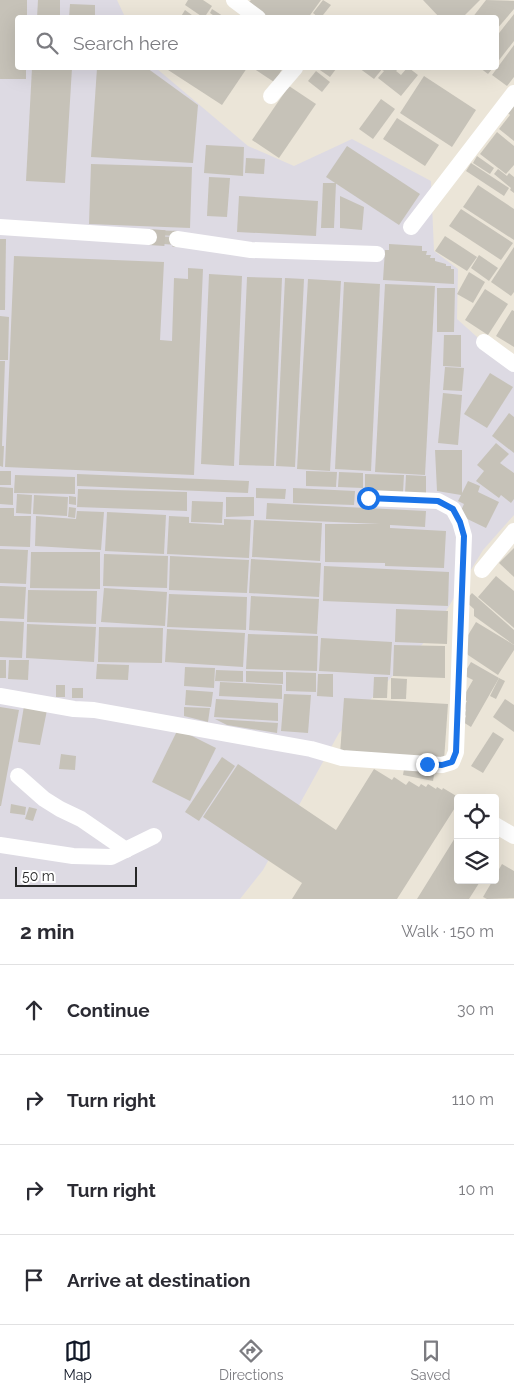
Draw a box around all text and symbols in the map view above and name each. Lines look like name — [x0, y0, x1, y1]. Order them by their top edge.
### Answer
search box — [15, 15, 499, 70]
icon: search — [33, 29, 61, 57]
text: Search here — [73, 32, 179, 54]
route start — [357, 487, 380, 510]
route end — [416, 753, 439, 776]
map controls — [454, 794, 499, 884]
button: locate — [454, 794, 499, 839]
button: layers — [454, 839, 499, 884]
scale bar — [15, 864, 138, 887]
text: 50 m — [22, 868, 55, 884]
text: 2 min — [20, 919, 74, 944]
text: Walk · 150 m — [401, 922, 494, 941]
icon: ahead — [20, 996, 48, 1024]
text: Continue — [67, 999, 150, 1021]
text: 30 m — [457, 1000, 494, 1019]
icon: right — [20, 1086, 48, 1114]
text: Turn right — [67, 1089, 156, 1111]
text: 110 m — [452, 1090, 494, 1109]
icon: right — [20, 1176, 48, 1204]
text: Turn right — [67, 1179, 156, 1201]
text: 10 m — [459, 1180, 494, 1199]
icon: arrive — [20, 1266, 48, 1294]
text: Arrive at destination — [67, 1269, 251, 1291]
tab: Map — [63, 1337, 92, 1383]
tab: Directions — [219, 1337, 284, 1383]
tab: Saved — [410, 1337, 451, 1383]

